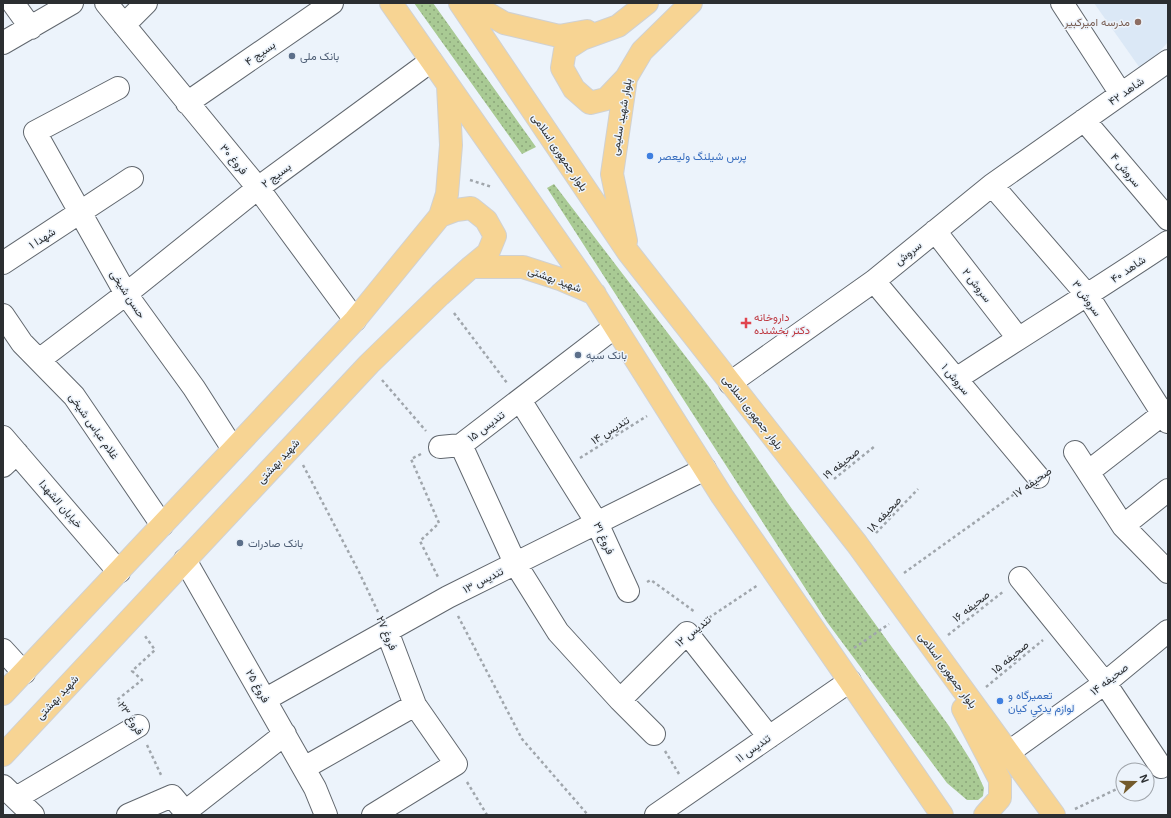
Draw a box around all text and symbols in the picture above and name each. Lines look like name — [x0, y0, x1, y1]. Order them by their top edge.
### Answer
place label: مدرسه امیرکبیر — [1064, 16, 1130, 29]
marker: مدرسه امیرکبیر — [1133, 17, 1143, 27]
street label: بسیج ۴ — [243, 38, 279, 69]
place label: بانک ملی — [300, 50, 339, 63]
marker: بانک ملی — [287, 51, 297, 61]
street label: شاهد ۴۲ — [1106, 74, 1146, 107]
street label: بلوار شهید سلیمی — [608, 78, 635, 157]
street label: بلوار جمهوری اسلامی — [529, 111, 590, 194]
street label: فروغ ۳۰ — [216, 141, 250, 178]
place label: پرس شیلنگ ولیعصر — [657, 150, 747, 164]
marker: پرس شیلنگ ولیعصر — [645, 151, 655, 161]
street label: سروش ۴ — [1108, 151, 1144, 190]
street label: بسیج ۲ — [259, 160, 294, 191]
street label: شهدا ۱ — [27, 225, 58, 252]
street label: سروش — [892, 238, 925, 268]
street label: شاهد ۴۰ — [1108, 253, 1148, 285]
street label: شهید بهشتی — [526, 264, 584, 295]
street label: سروش ۲ — [959, 266, 994, 305]
street label: حسن شیخی — [107, 268, 148, 321]
street label: سروش ۳ — [1069, 278, 1104, 319]
place label: داروخانه دکتر بخشنده — [754, 311, 810, 337]
marker: داروخانه دکتر بخشنده — [741, 318, 751, 328]
place label: بانک سپه — [586, 349, 627, 363]
marker: بانک سپه — [573, 350, 583, 360]
street label: سروش ۱ — [939, 361, 973, 398]
street label: بلوار جمهوری اسلامی — [720, 373, 786, 452]
street label: غلام عباس شیخی — [65, 391, 121, 463]
street label: تندیس ۱۵ — [465, 408, 508, 445]
street label: تندیس ۱۴ — [589, 413, 632, 447]
street label: شهید بهشتی — [254, 436, 302, 486]
street label: صحیفه ۱۹ — [820, 445, 862, 482]
street label: صحیفه ۱۷ — [1010, 464, 1054, 501]
street label: خیابان الشهدا — [36, 478, 85, 531]
street label: صحیفه ۱۸ — [864, 494, 904, 535]
street label: فروغ ۳۱ — [590, 520, 617, 557]
place label: بانک صادرات — [248, 537, 303, 550]
marker: بانک صادرات — [235, 538, 245, 548]
street label: تندیس ۱۳ — [461, 565, 506, 596]
street label: صحیفه ۱۶ — [950, 588, 992, 625]
street label: تندیس ۱۲ — [673, 613, 714, 650]
street label: فروغ ۲۷ — [373, 614, 400, 653]
street label: بلوار جمهوری اسلامی — [916, 630, 980, 711]
street label: صحیفه ۱۵ — [989, 638, 1032, 677]
street label: صحیفه ۱۴ — [1088, 661, 1131, 698]
street label: فروغ ۲۵ — [242, 667, 272, 706]
street label: شهید بهشتی — [33, 672, 81, 722]
place label: تعميرگاه و لوازم يدكي كيان — [1008, 689, 1075, 718]
marker: تعميرگاه و لوازم يدكي كيان — [995, 696, 1005, 706]
street label: فروغ ۲۳ — [114, 699, 146, 738]
street label: تندیس ۱۱ — [733, 732, 774, 765]
north arrow — [1115, 762, 1155, 802]
text: N — [1137, 773, 1151, 784]

